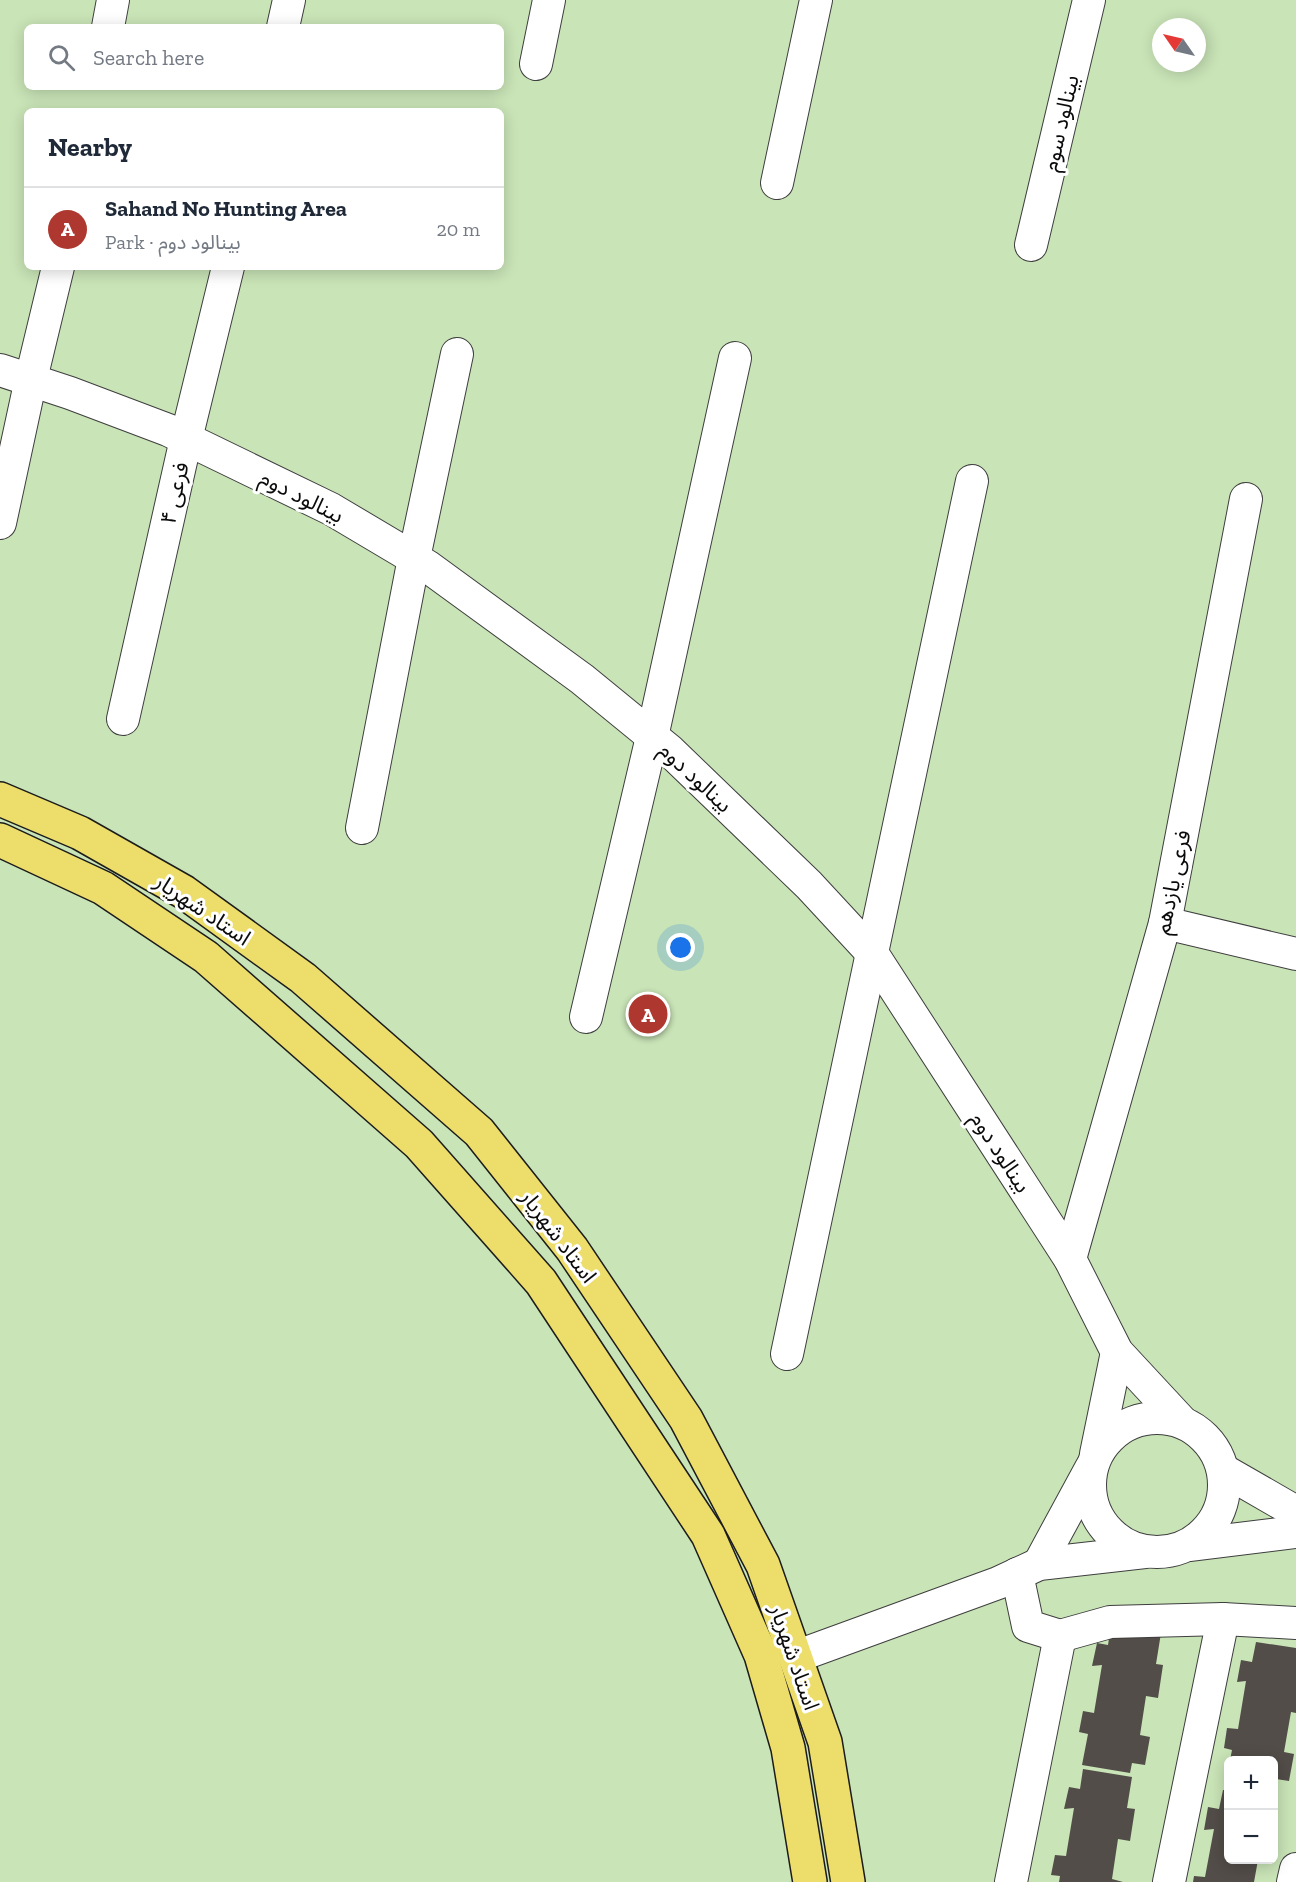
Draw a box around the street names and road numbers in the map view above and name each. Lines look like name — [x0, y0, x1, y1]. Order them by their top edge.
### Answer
street label: بینالود سوم — [1036, 72, 1088, 175]
street label: فرعی ۴ — [154, 459, 195, 527]
street label: بینالود دوم — [254, 464, 348, 532]
street label: بینالود دوم — [651, 737, 738, 820]
street label: فرعی یازدهم — [1148, 827, 1200, 937]
street label: استاد شهریار — [149, 867, 256, 951]
street label: بینالود دوم — [962, 1107, 1037, 1199]
street label: استاد شهریار — [514, 1183, 603, 1288]
street label: استاد شهریار — [764, 1600, 825, 1714]

